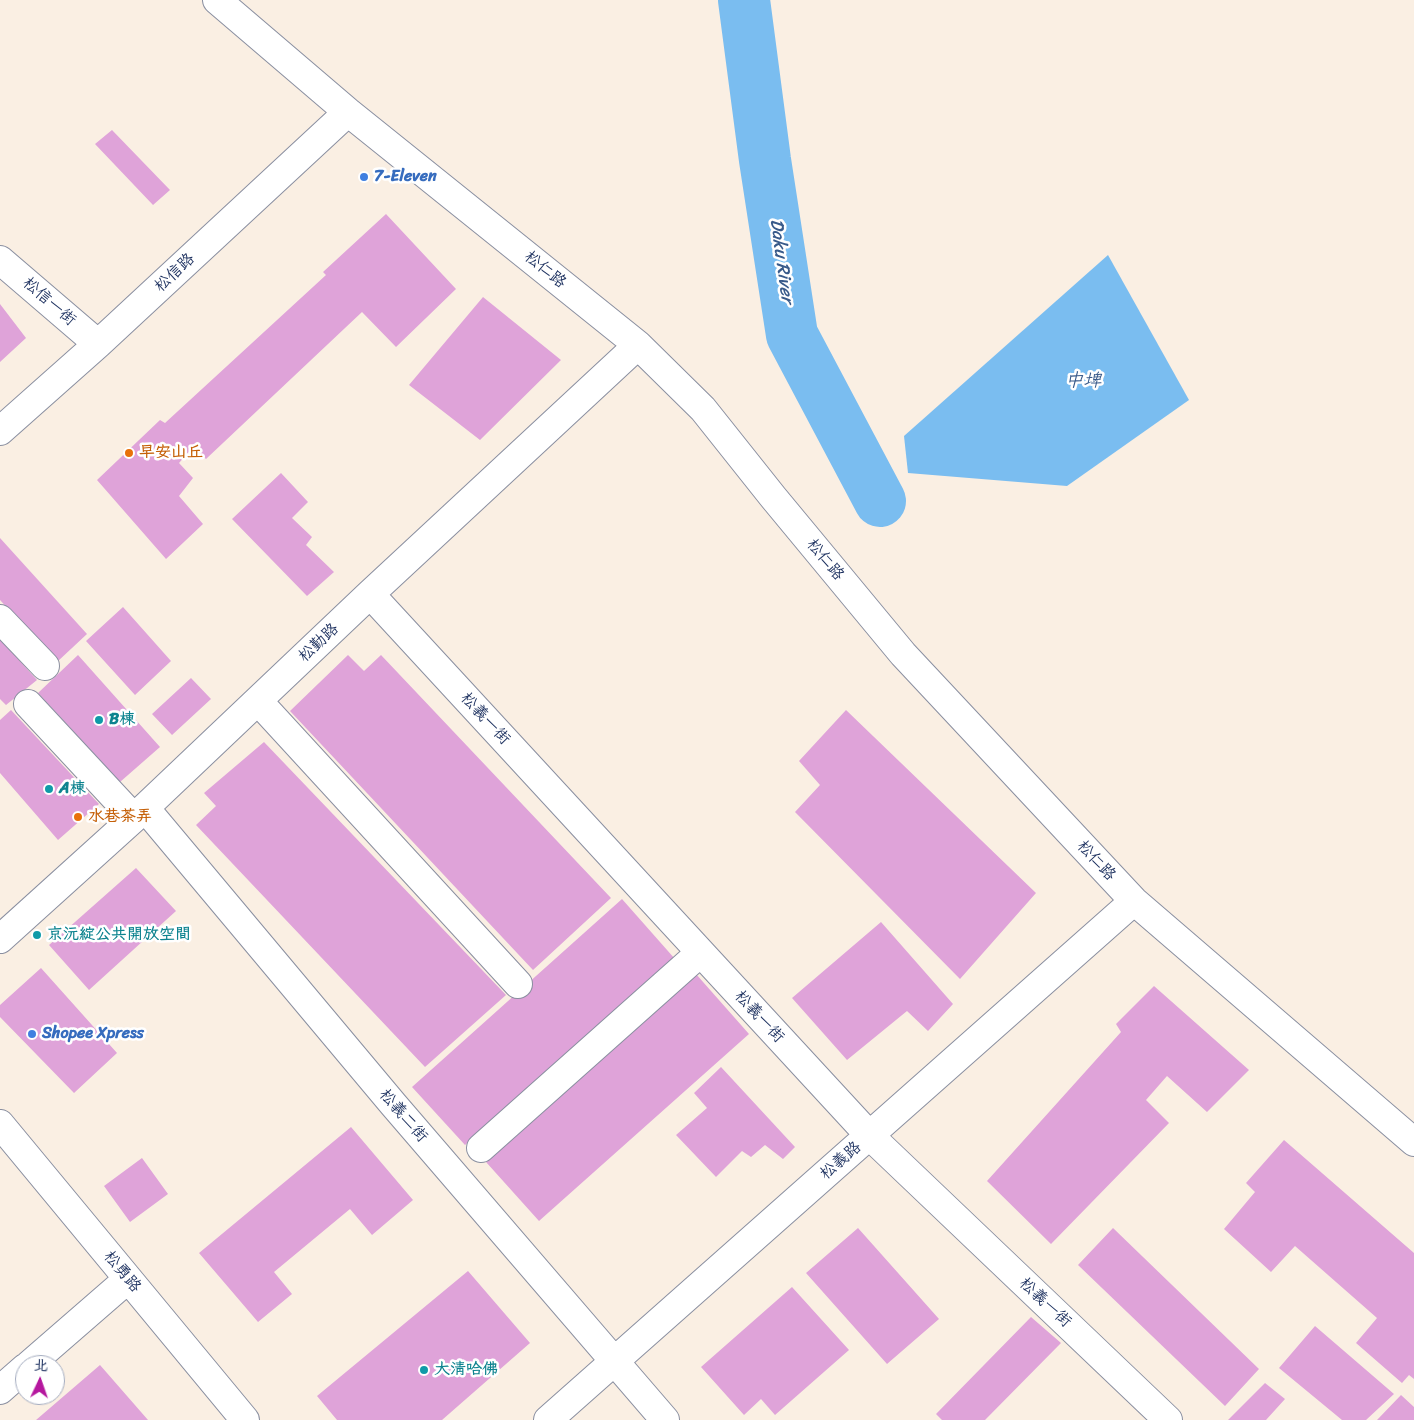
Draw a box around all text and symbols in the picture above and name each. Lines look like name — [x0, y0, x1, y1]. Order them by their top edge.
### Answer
place label: 7-Eleven — [374, 167, 437, 187]
marker: 7-Eleven — [358, 171, 370, 183]
water label: Daku River — [764, 218, 798, 304]
street label: 松仁路 — [520, 247, 570, 293]
street label: 松信路 — [151, 250, 199, 296]
street label: 松信一街 — [19, 274, 79, 330]
water label: 中埤 — [1065, 370, 1101, 392]
place label: 早安山丘 — [139, 443, 203, 463]
marker: 早安山丘 — [123, 447, 135, 459]
street label: 松仁路 — [802, 535, 848, 585]
street label: 松勤路 — [295, 620, 343, 666]
street label: 松義一街 — [456, 689, 514, 749]
place label: B棟 — [109, 710, 135, 730]
marker: B棟 — [93, 714, 105, 726]
place label: A棟 — [59, 779, 85, 799]
marker: A棟 — [43, 783, 55, 795]
place label: 水巷茶弄 — [88, 807, 152, 827]
marker: 水巷茶弄 — [72, 811, 84, 823]
street label: 松仁路 — [1073, 837, 1119, 885]
place label: 京沅綻公共開放空間 — [47, 925, 191, 945]
marker: 京沅綻公共開放空間 — [31, 929, 43, 941]
street label: 松義一街 — [730, 987, 788, 1047]
place label: Shopee Xpress — [42, 1024, 144, 1044]
marker: Shopee Xpress — [26, 1028, 38, 1040]
street label: 松義二街 — [375, 1086, 431, 1146]
street label: 松義路 — [817, 1138, 865, 1184]
street label: 松勇路 — [99, 1247, 145, 1297]
street label: 松義一街 — [1015, 1274, 1075, 1332]
text: 北 — [33, 1353, 48, 1378]
north arrow — [15, 1355, 65, 1405]
place label: 大清哈佛 — [434, 1360, 498, 1380]
marker: 大清哈佛 — [418, 1364, 430, 1376]

